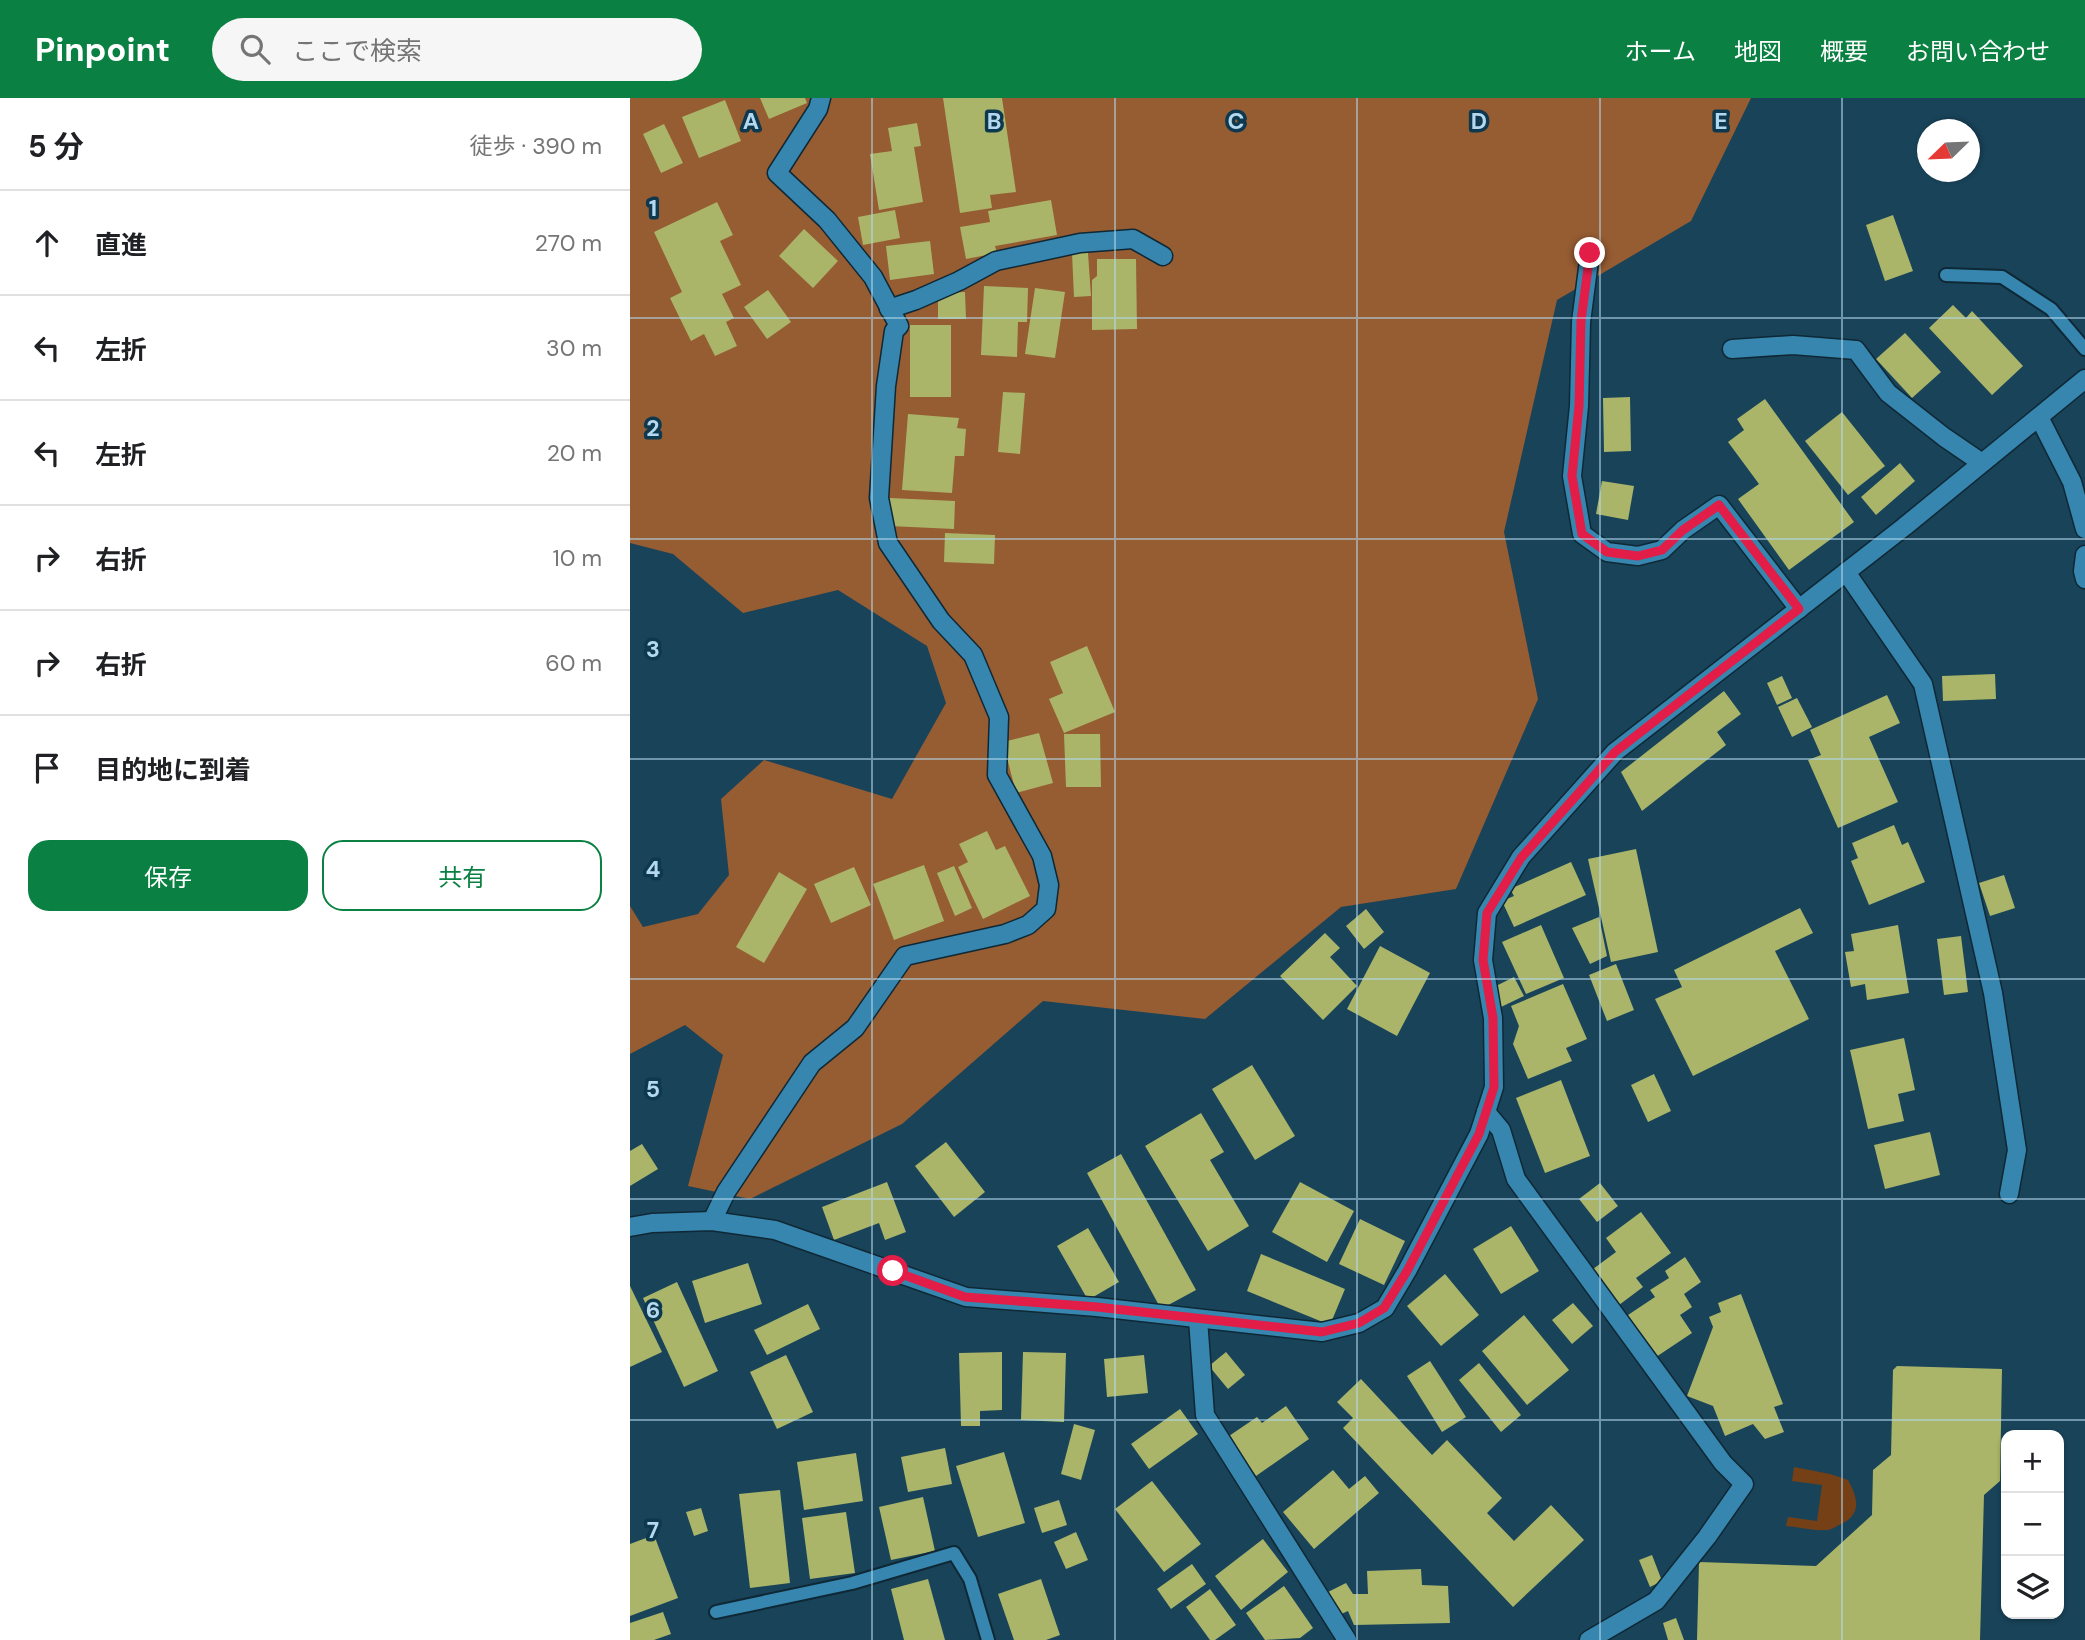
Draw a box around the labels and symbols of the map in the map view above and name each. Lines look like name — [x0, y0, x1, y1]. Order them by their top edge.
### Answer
text: A — [743, 106, 759, 136]
text: B — [987, 106, 1001, 136]
text: C — [1228, 106, 1244, 136]
text: D — [1471, 106, 1487, 136]
text: E — [1714, 106, 1728, 136]
north arrow — [1917, 119, 1980, 182]
text: 1 — [649, 193, 657, 223]
route end — [1574, 237, 1605, 268]
text: 2 — [646, 413, 660, 443]
text: 3 — [646, 634, 660, 664]
text: 4 — [646, 854, 661, 884]
text: 5 — [646, 1074, 660, 1104]
route start — [877, 1255, 908, 1286]
text: 6 — [646, 1295, 660, 1325]
text: 7 — [647, 1515, 659, 1545]

